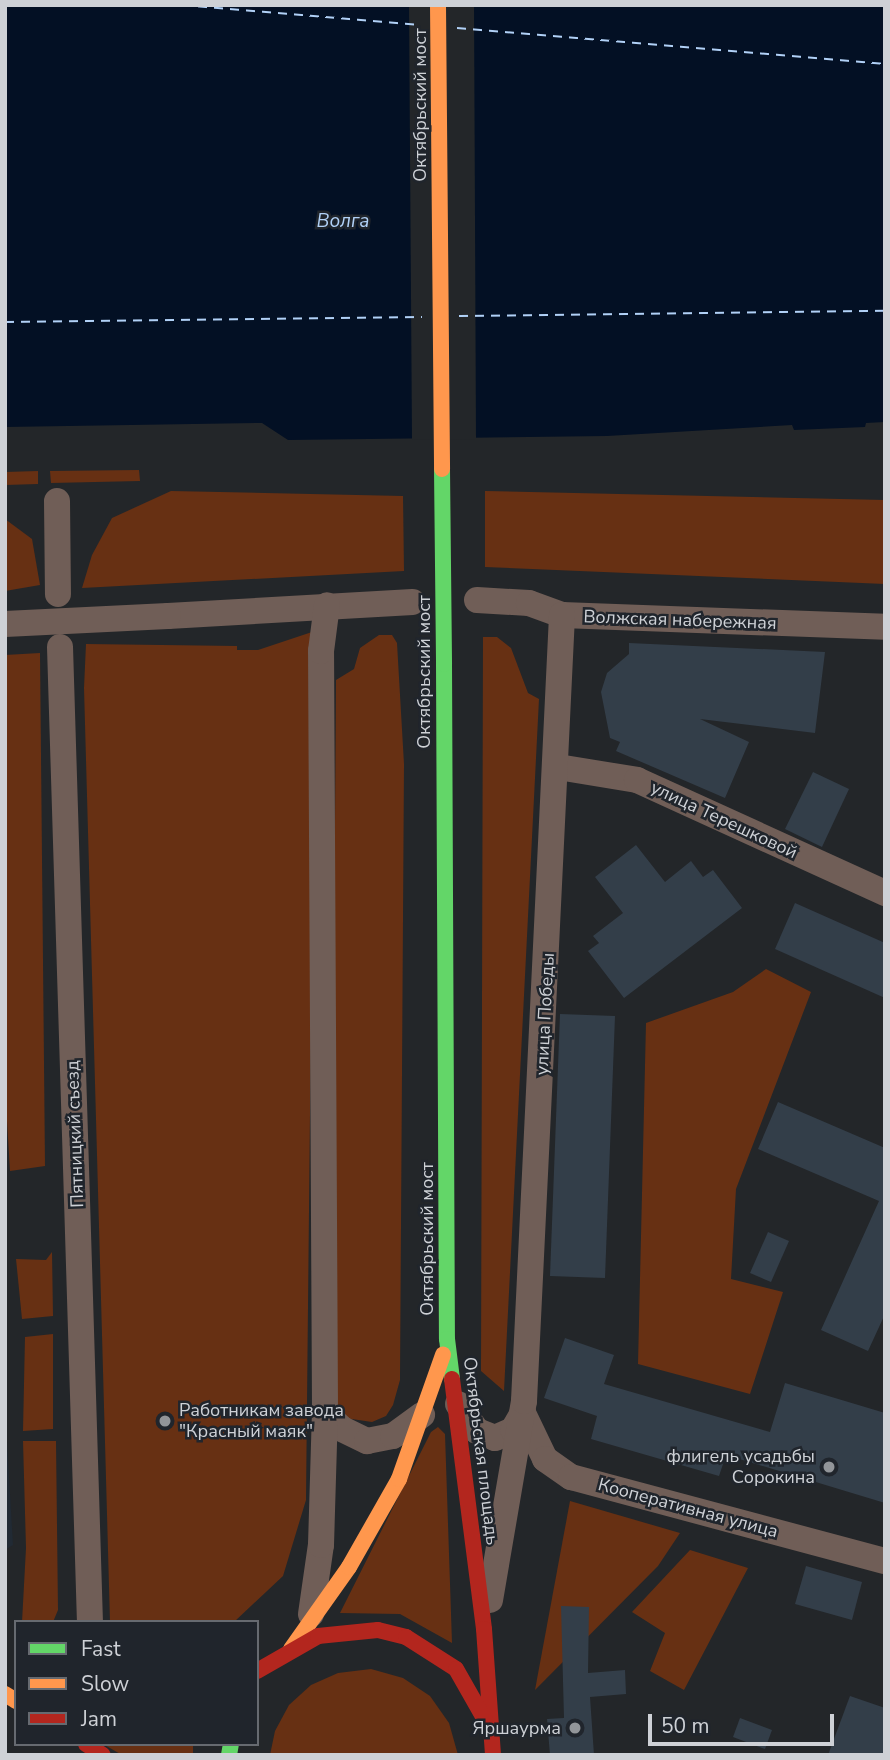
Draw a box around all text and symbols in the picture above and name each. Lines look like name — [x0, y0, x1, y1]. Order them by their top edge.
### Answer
street label: Октябрьский мост — [409, 28, 431, 182]
water label: Волга — [317, 211, 369, 233]
street label: Октябрьский мост — [413, 595, 435, 749]
street label: Волжская набережная — [583, 606, 777, 634]
street label: улица Терешковой — [647, 777, 801, 863]
street label: улица Победы — [531, 952, 559, 1076]
street label: Пятницкий съезд — [62, 1060, 88, 1208]
street label: Октябрьский мост — [416, 1162, 438, 1316]
street label: Октябрьская площадь — [459, 1356, 503, 1546]
place label: Работникам завода "Красный маяк" — [179, 1400, 344, 1442]
marker: Работникам завода "Красный маяк" — [157, 1413, 173, 1429]
place label: флигель усадьбы Сорокина — [666, 1446, 815, 1488]
marker: флигель усадьбы Сорокина — [821, 1459, 837, 1475]
street label: Кооперативная улица — [596, 1474, 780, 1542]
legend — [14, 1620, 259, 1746]
text: Fast — [81, 1635, 121, 1663]
text: Slow — [81, 1670, 129, 1698]
scale bar — [652, 1700, 838, 1744]
text: Jam — [81, 1705, 117, 1733]
text: 50 m — [661, 1712, 710, 1740]
place label: Яршаурма — [473, 1717, 561, 1739]
marker: Яршаурма — [567, 1720, 583, 1736]

